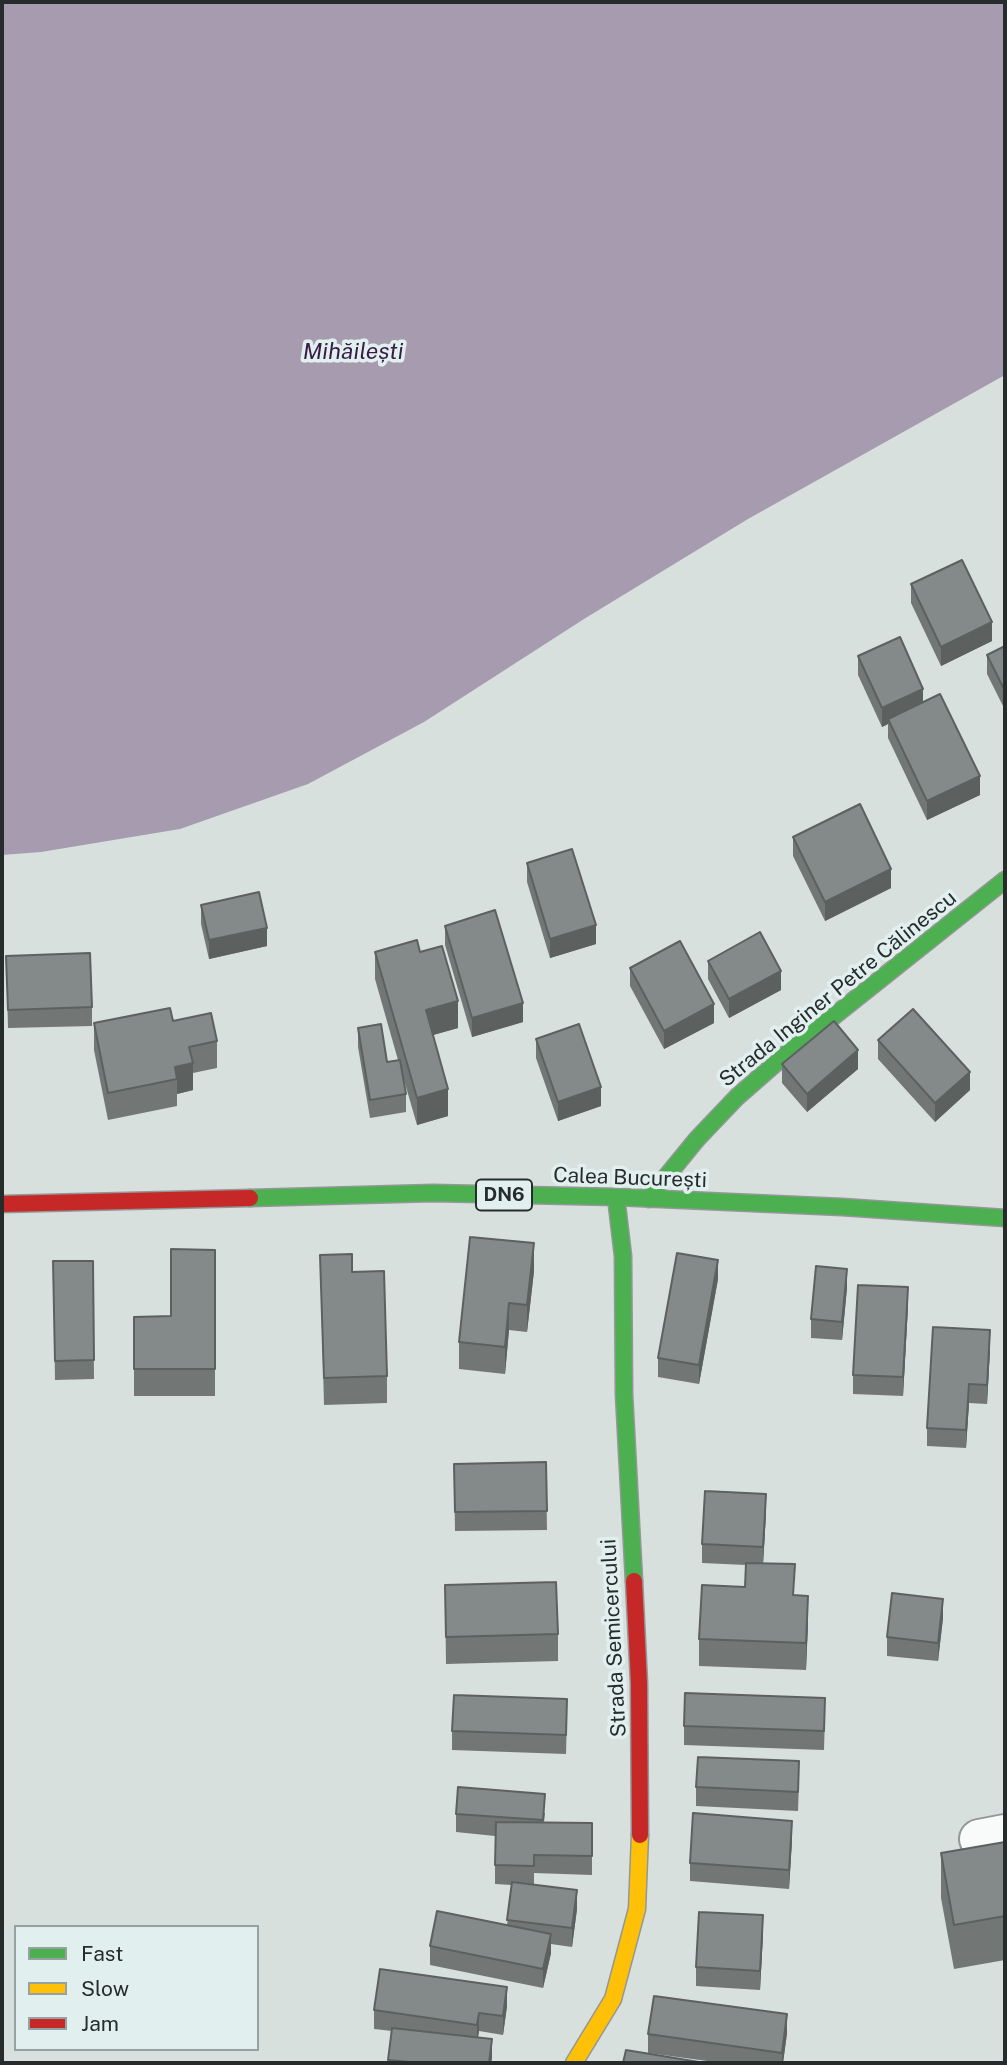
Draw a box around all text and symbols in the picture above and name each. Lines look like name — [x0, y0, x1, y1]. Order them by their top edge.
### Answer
water label: Mihăilești — [303, 338, 403, 366]
street label: Strada Inginer Petre Călinescu — [714, 886, 962, 1092]
street label: Calea București — [553, 1163, 707, 1193]
road number: DN6 — [476, 1180, 532, 1210]
street label: Strada Semicercului — [596, 1538, 632, 1738]
legend — [14, 1925, 259, 2051]
text: Fast — [81, 1941, 123, 1966]
text: Slow — [81, 1976, 129, 2001]
text: Jam — [81, 2011, 119, 2036]

